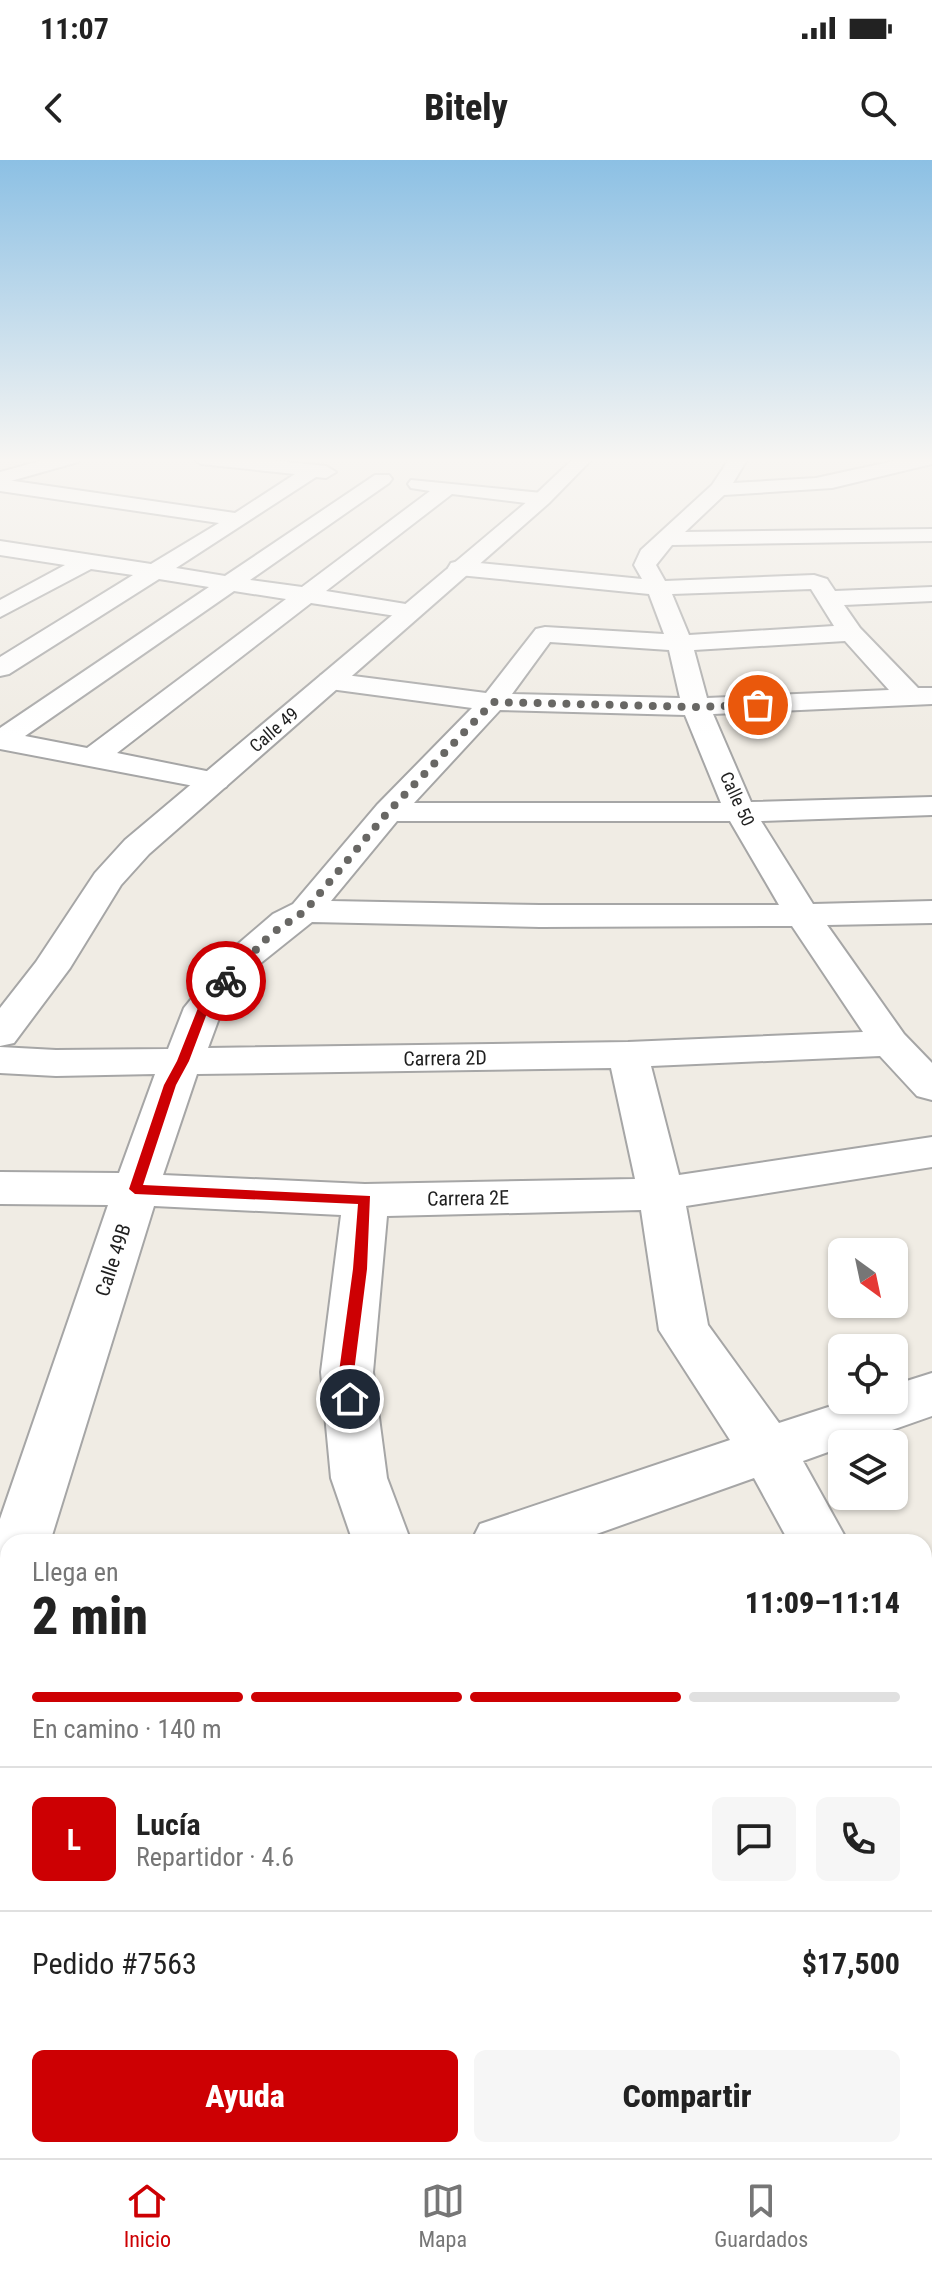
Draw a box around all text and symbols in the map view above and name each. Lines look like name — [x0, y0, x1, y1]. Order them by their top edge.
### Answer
text: 11:07 — [40, 11, 109, 46]
icon: back — [32, 86, 76, 130]
icon: search — [856, 86, 900, 130]
text: Bitely — [424, 87, 508, 129]
pin — [724, 671, 792, 739]
icon: bag — [736, 683, 780, 727]
street label: Calle 49 — [245, 703, 302, 756]
street label: Calle 50 — [716, 768, 759, 829]
courier — [186, 941, 266, 1021]
icon: bike — [204, 959, 248, 1003]
street label: Carrera 2D — [403, 1045, 487, 1071]
street label: Carrera 2E — [427, 1185, 509, 1211]
street label: Calle 49B — [90, 1221, 136, 1299]
north arrow — [828, 1238, 908, 1318]
map controls — [828, 1238, 908, 1510]
button: locate — [828, 1334, 908, 1414]
pin — [316, 1365, 384, 1433]
icon: home — [328, 1377, 372, 1421]
button: layers — [828, 1430, 908, 1510]
text: Llega en — [32, 1557, 119, 1587]
text: 11:09–11:14 — [745, 1585, 900, 1620]
text: 2 min — [32, 1586, 148, 1647]
text: En camino · 140 m — [32, 1714, 221, 1744]
button: chat — [712, 1797, 796, 1881]
button: phone — [816, 1797, 900, 1881]
text: Lucía — [136, 1807, 201, 1842]
text: L — [67, 1822, 81, 1857]
text: Repartidor · 4.6 — [136, 1842, 294, 1872]
text: Pedido #7563 — [32, 1946, 197, 1981]
text: $17,500 — [802, 1946, 900, 1981]
button: Ayuda — [32, 2050, 458, 2142]
button: Compartir — [474, 2050, 900, 2142]
tab: Inicio — [124, 2179, 171, 2252]
tab: Mapa — [418, 2179, 467, 2252]
tab: Guardados — [714, 2179, 808, 2252]

